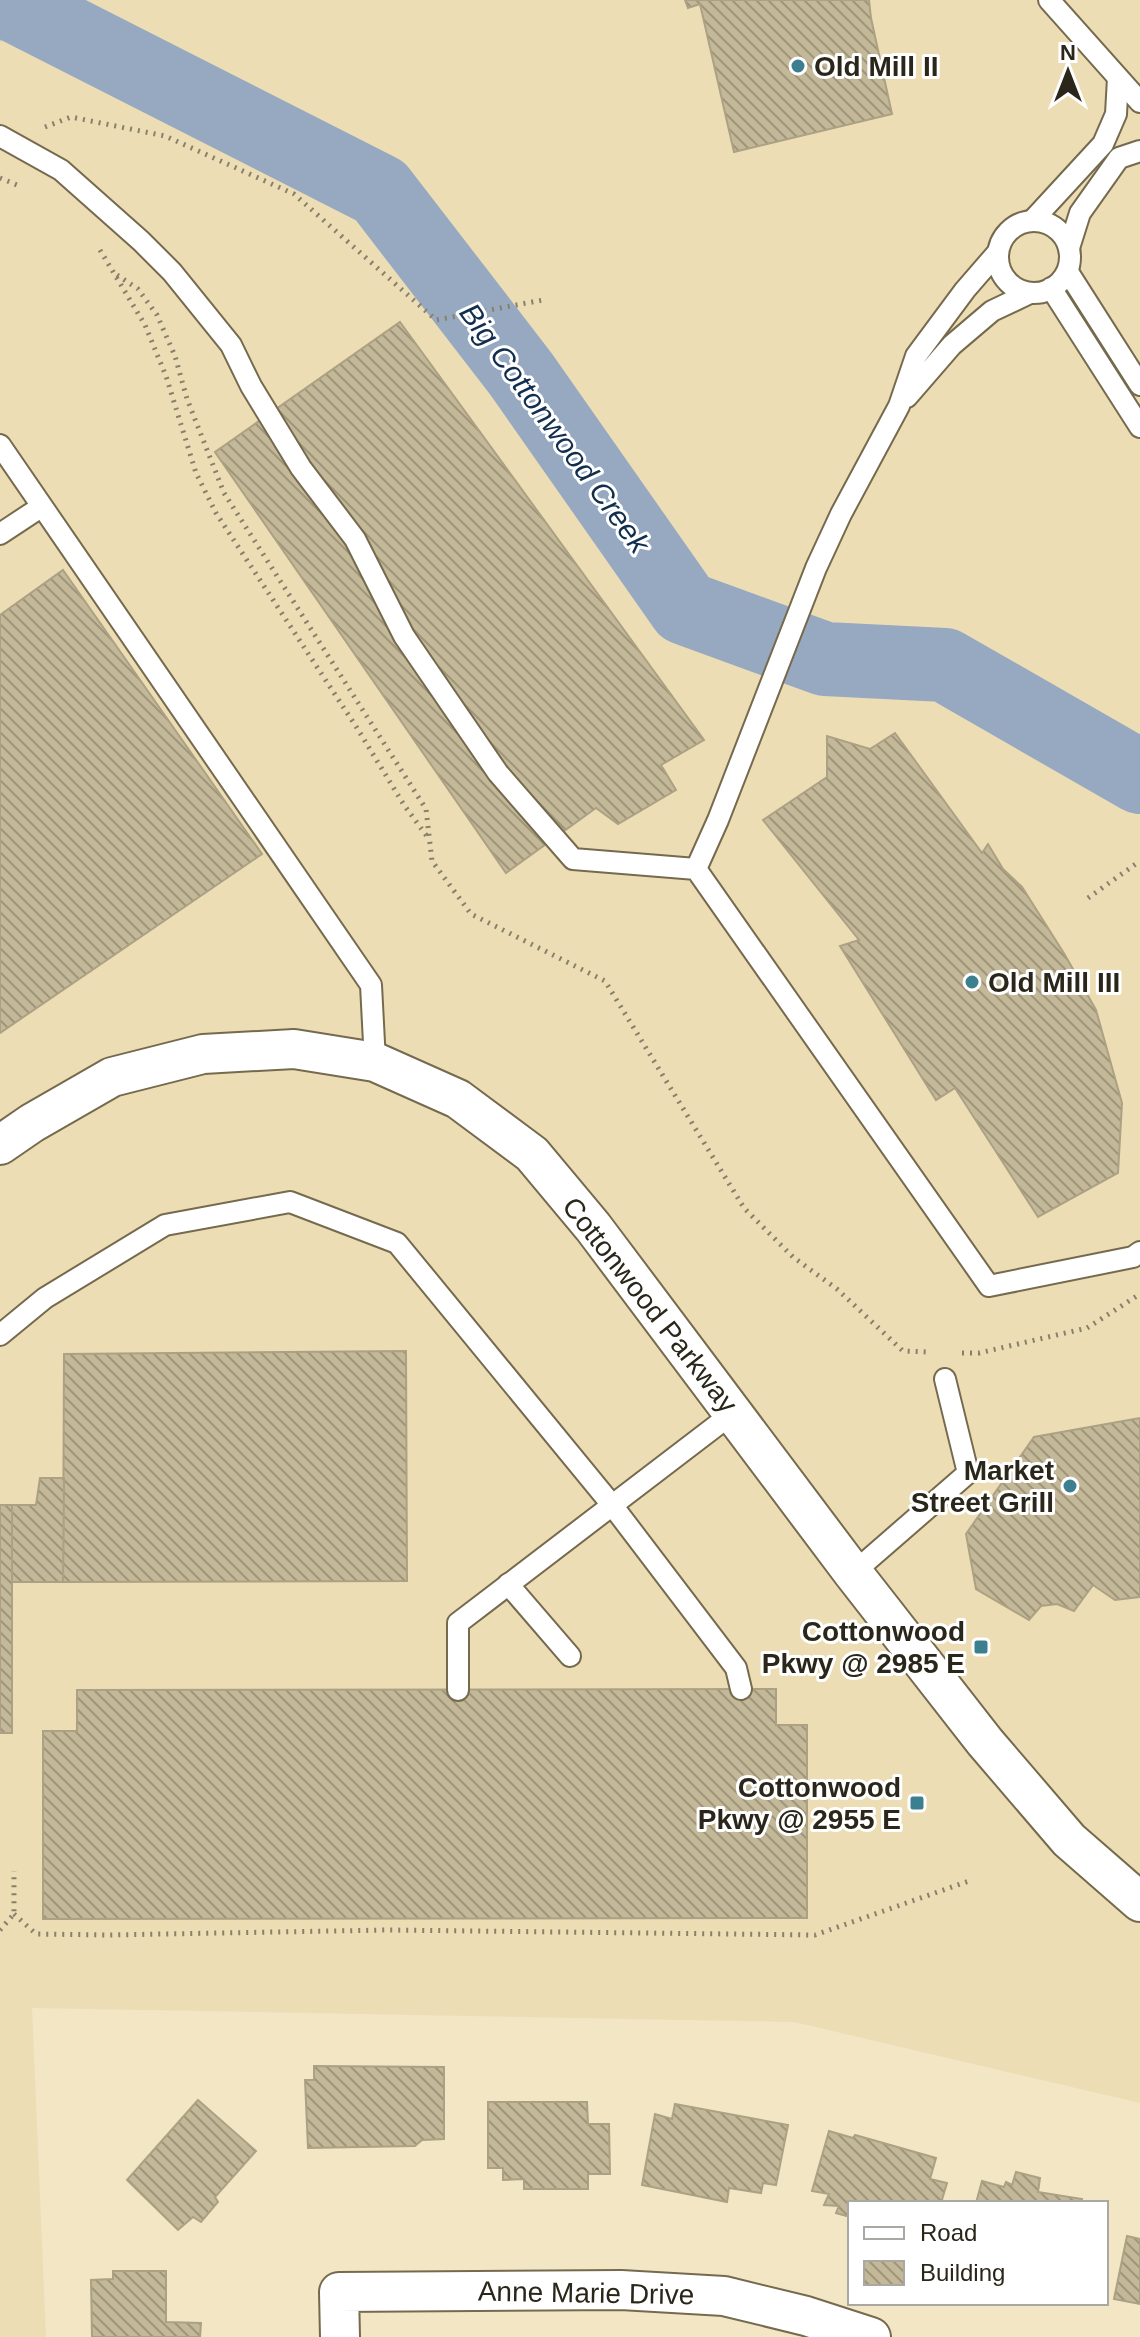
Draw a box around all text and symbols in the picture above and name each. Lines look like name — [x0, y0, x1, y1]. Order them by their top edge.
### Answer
north arrow — [1028, 32, 1108, 112]
text: N — [1060, 40, 1076, 65]
place label: Old Mill II — [814, 51, 938, 82]
marker: Old Mill II — [789, 57, 807, 75]
water label: Big Cottonwood Creek — [453, 297, 658, 561]
place label: Old Mill III — [988, 967, 1120, 998]
marker: Old Mill III — [963, 973, 981, 991]
street label: Cottonwood Parkway — [556, 1191, 744, 1419]
place label: Market Street Grill — [911, 1455, 1054, 1518]
marker: Market Street Grill — [1061, 1477, 1079, 1495]
place label: Cottonwood Pkwy @ 2985 E — [762, 1616, 965, 1679]
marker: Cottonwood Pkwy @ 2985 E — [972, 1638, 990, 1656]
place label: Cottonwood Pkwy @ 2955 E — [698, 1772, 901, 1835]
marker: Cottonwood Pkwy @ 2955 E — [908, 1794, 926, 1812]
legend — [848, 2201, 1108, 2305]
text: Road — [920, 2219, 977, 2246]
text: Building — [920, 2259, 1005, 2286]
street label: Anne Marie Drive — [478, 2276, 694, 2310]

